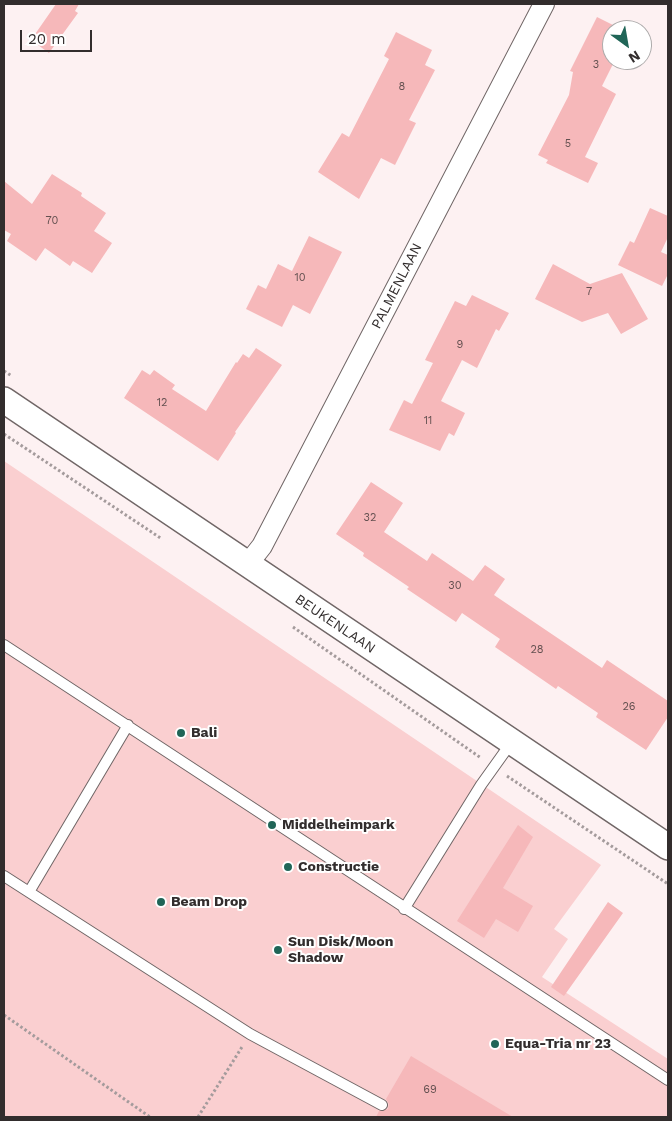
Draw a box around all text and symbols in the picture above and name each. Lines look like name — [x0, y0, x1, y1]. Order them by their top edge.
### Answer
scale bar — [22, 20, 95, 52]
north arrow — [602, 20, 652, 70]
text: 20 m — [28, 30, 66, 48]
text: N — [626, 47, 643, 66]
house number: 3 — [593, 58, 599, 72]
house number: 8 — [399, 80, 405, 94]
house number: 5 — [565, 137, 571, 151]
house number: 70 — [46, 214, 58, 228]
street label: PALMENLAAN — [368, 240, 426, 332]
house number: 10 — [294, 271, 306, 285]
house number: 7 — [586, 285, 592, 299]
house number: 9 — [457, 338, 463, 352]
house number: 12 — [157, 396, 167, 410]
house number: 11 — [424, 414, 432, 428]
house number: 32 — [364, 511, 376, 525]
house number: 30 — [448, 579, 462, 593]
street label: BEUKENLAAN — [292, 591, 378, 657]
house number: 28 — [530, 643, 544, 657]
house number: 26 — [622, 700, 636, 714]
place label: Bali — [191, 725, 217, 741]
marker: Bali — [175, 727, 187, 739]
place label: Middelheimpark — [282, 817, 395, 833]
marker: Middelheimpark — [266, 819, 278, 831]
place label: Constructie — [298, 859, 379, 875]
marker: Constructie — [282, 861, 294, 873]
place label: Beam Drop — [171, 894, 247, 910]
marker: Beam Drop — [155, 896, 167, 908]
place label: Sun Disk/Moon Shadow — [288, 934, 393, 966]
marker: Sun Disk/Moon Shadow — [272, 944, 284, 956]
place label: Equa-Tria nr 23 — [505, 1036, 611, 1052]
marker: Equa-Tria nr 23 — [489, 1038, 501, 1050]
house number: 69 — [423, 1083, 437, 1097]

